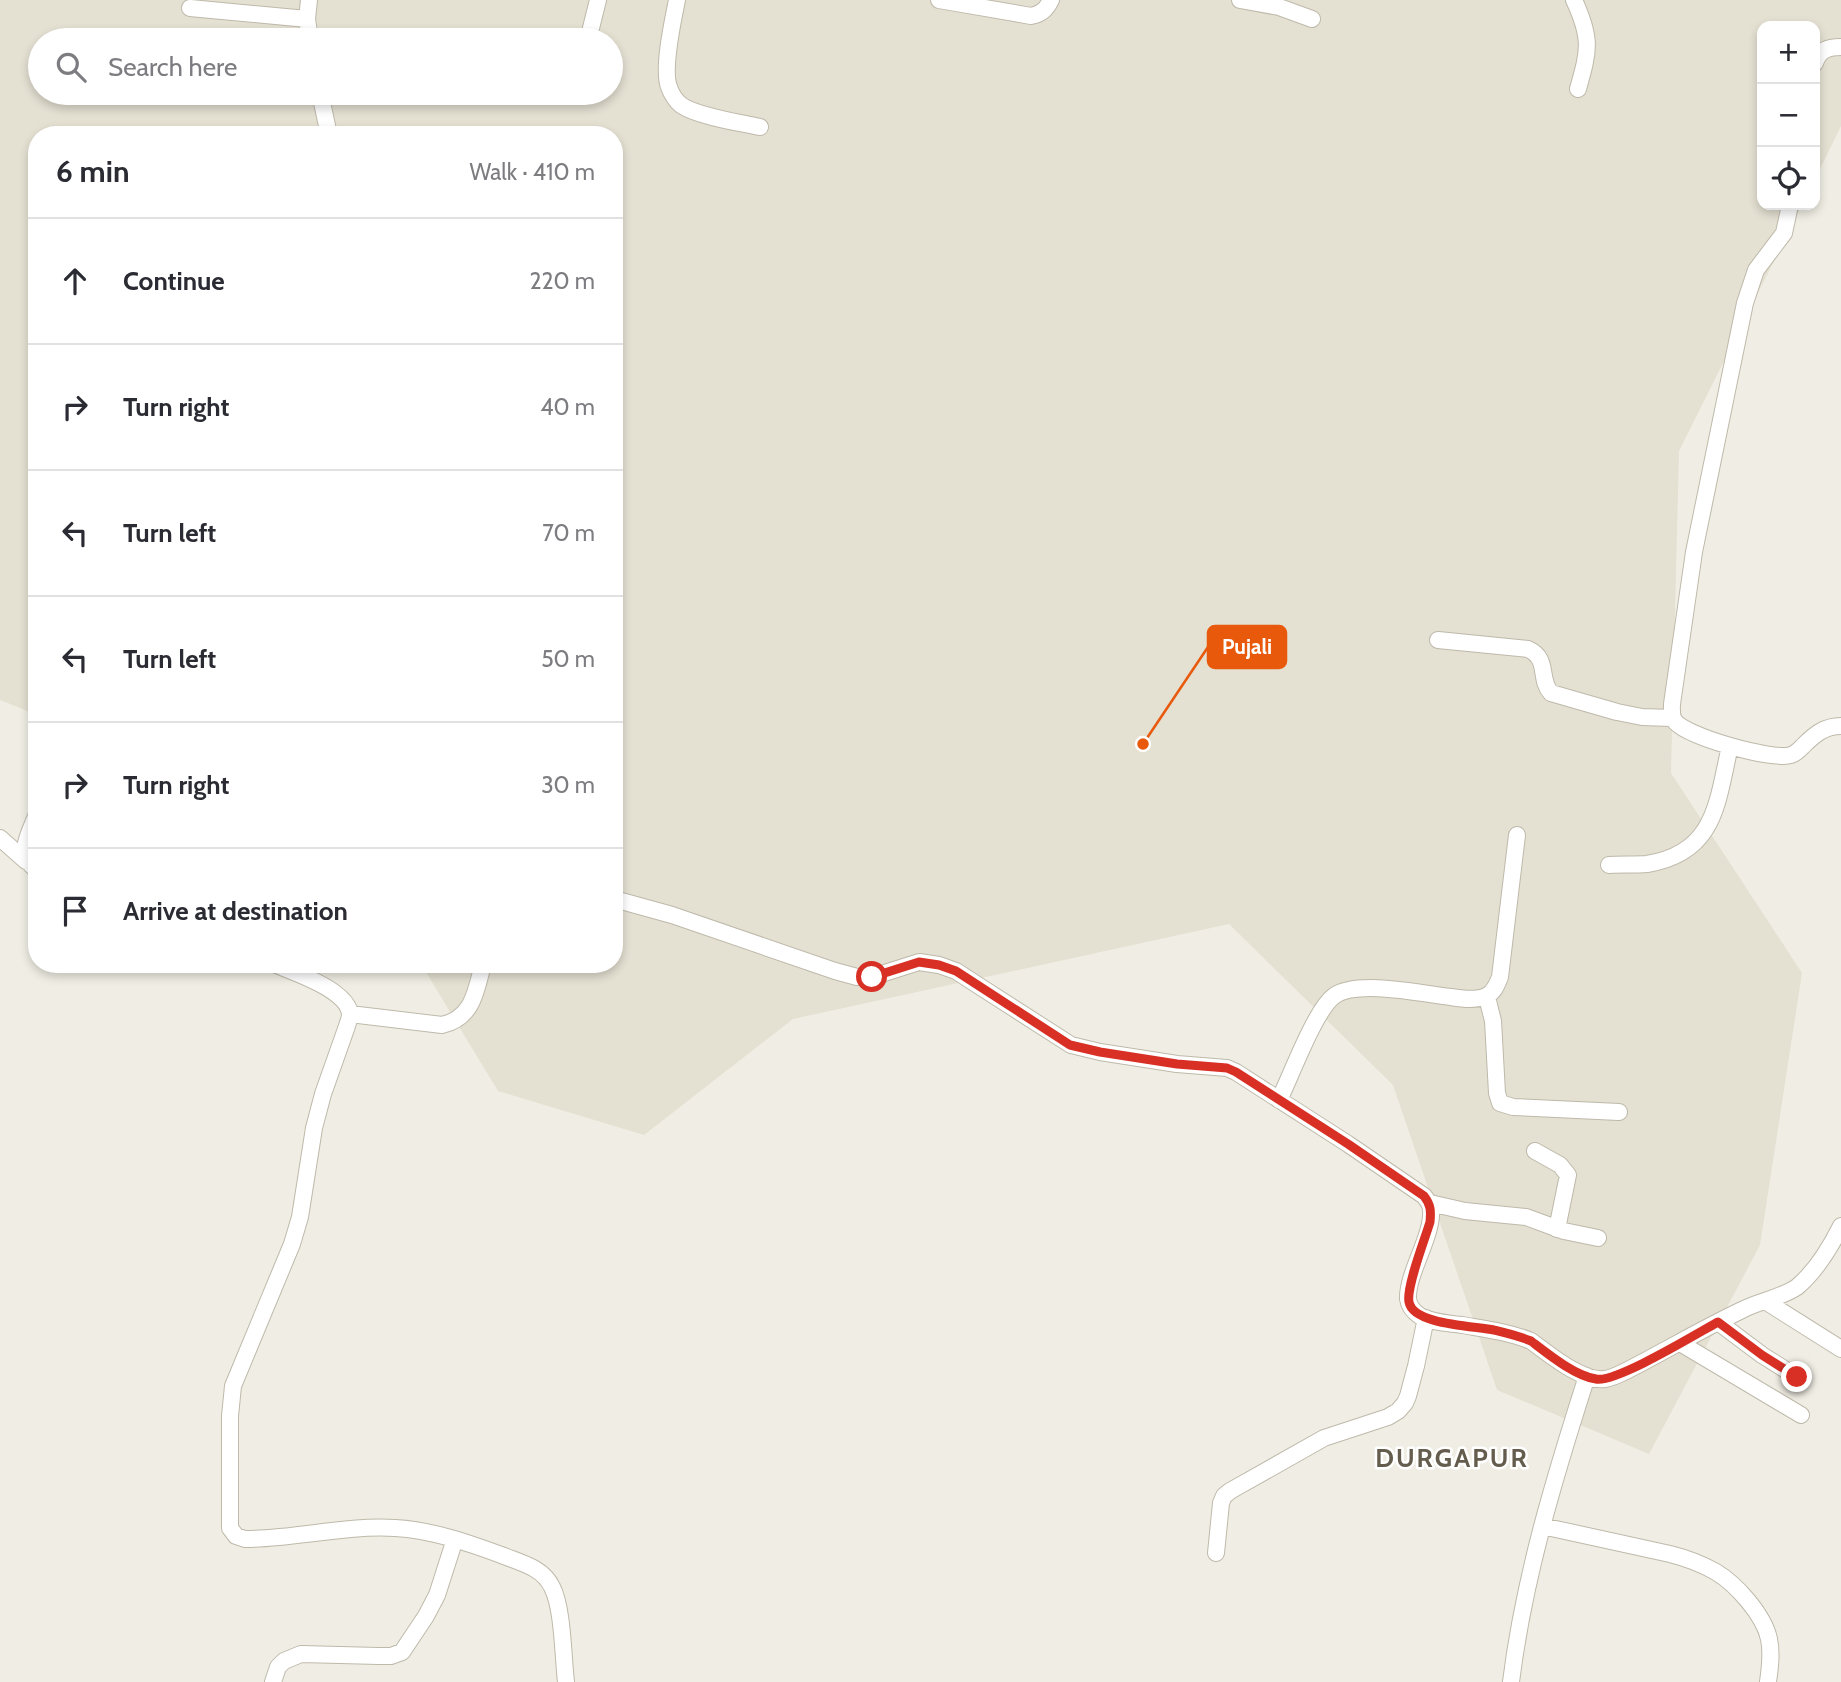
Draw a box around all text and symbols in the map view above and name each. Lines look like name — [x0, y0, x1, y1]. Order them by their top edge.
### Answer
map controls — [1757, 21, 1820, 210]
button: + — [1757, 21, 1820, 84]
search box — [28, 28, 623, 105]
icon: search — [52, 48, 90, 86]
text: Search here — [108, 51, 237, 83]
button: − — [1757, 84, 1820, 147]
button: locate — [1757, 147, 1820, 210]
text: 6 min — [56, 153, 129, 190]
text: Walk · 410 m — [469, 158, 595, 186]
icon: ahead — [56, 262, 94, 300]
text: Continue — [123, 265, 225, 297]
text: 220 m — [529, 267, 595, 295]
icon: right — [56, 388, 94, 426]
text: Turn right — [123, 391, 229, 423]
text: 40 m — [540, 393, 595, 421]
icon: left — [56, 514, 94, 552]
text: Turn left — [123, 517, 216, 549]
text: 70 m — [542, 519, 595, 547]
callout: Pujali — [1208, 626, 1286, 668]
text: Pujali — [1222, 634, 1272, 659]
icon: left — [56, 640, 94, 678]
text: Turn left — [123, 643, 216, 675]
text: 50 m — [541, 645, 595, 673]
icon: right — [56, 766, 94, 804]
text: Turn right — [123, 769, 229, 801]
text: 30 m — [541, 771, 595, 799]
icon: arrive — [56, 892, 94, 930]
text: Arrive at destination — [123, 895, 348, 927]
route start — [856, 961, 887, 992]
route end — [1781, 1361, 1812, 1392]
district label: DURGAPUR — [1375, 1442, 1529, 1474]

